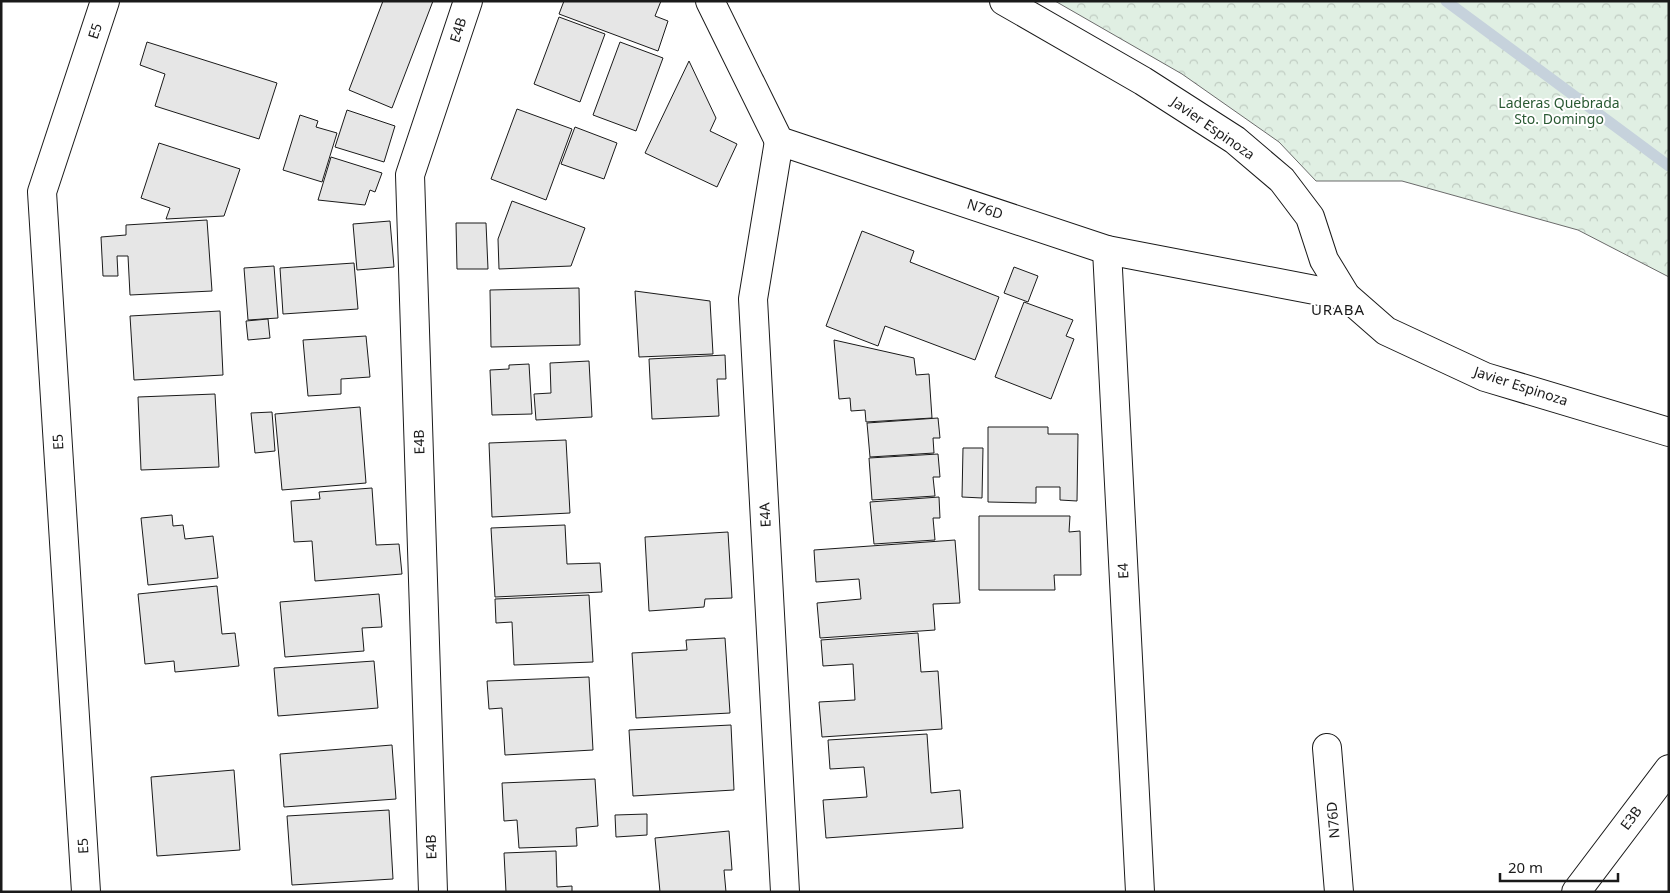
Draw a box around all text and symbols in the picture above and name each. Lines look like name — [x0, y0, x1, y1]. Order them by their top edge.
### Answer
street label: E4B — [445, 15, 470, 45]
street label: E5 — [83, 20, 106, 41]
street label: Javier Espinoza — [1166, 91, 1259, 163]
park label: Laderas Quebrada Sto. Domingo — [1498, 93, 1620, 128]
street label: N76D — [965, 194, 1006, 223]
district label: URABA — [1311, 299, 1365, 319]
street label: Javier Espinoza — [1470, 361, 1571, 410]
street label: E4B — [409, 429, 428, 455]
street label: E5 — [47, 433, 68, 451]
street label: E4A — [754, 502, 775, 528]
street label: E4 — [1113, 563, 1132, 579]
street label: N76D — [1321, 801, 1344, 839]
street label: E3B — [1616, 802, 1646, 833]
street label: E4B — [421, 834, 440, 860]
street label: E5 — [72, 837, 93, 855]
scale bar — [1500, 850, 1618, 882]
text: 20 m — [1508, 857, 1543, 877]

